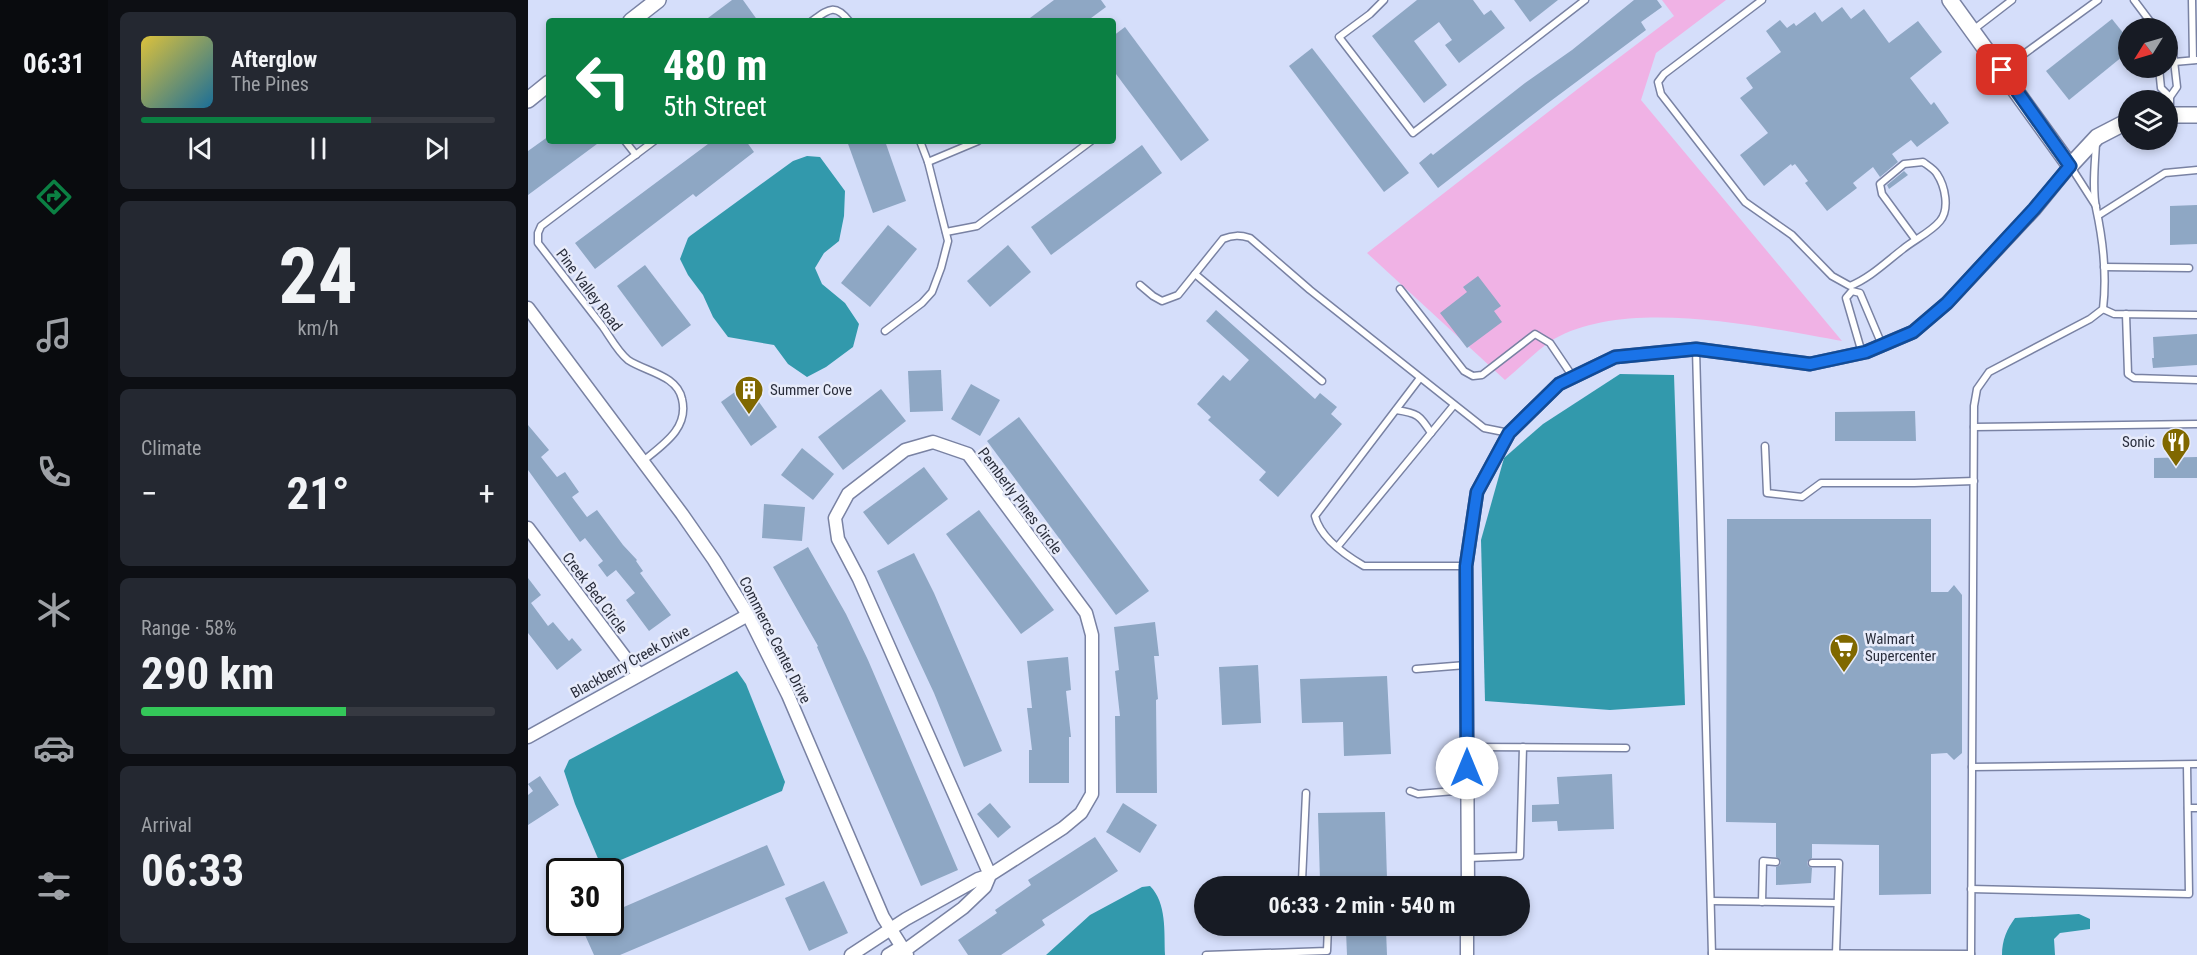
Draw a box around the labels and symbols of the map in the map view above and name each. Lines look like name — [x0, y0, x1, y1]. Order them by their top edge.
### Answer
north arrow — [2118, 18, 2178, 78]
pin — [1976, 44, 2027, 95]
street label: Pine Valley Road — [552, 245, 626, 335]
building icon: Summer Cove — [733, 374, 765, 416]
place label: Summer Cove — [770, 381, 852, 399]
restaurant icon: Sonic — [2160, 426, 2192, 468]
place label: Sonic — [2122, 433, 2155, 451]
street label: Pemberly Pines Circle — [974, 444, 1066, 558]
street label: Creek Bed Circle — [559, 549, 631, 637]
street label: Commerce Center Drive — [735, 574, 815, 706]
street label: Blackberry Creek Drive — [567, 622, 693, 702]
place label: Walmart Supercenter — [1865, 630, 1937, 665]
supermarket icon: Walmart Supercenter — [1828, 632, 1860, 674]
position arrow — [1435, 736, 1499, 800]
speed limit sign: 30 — [546, 858, 624, 936]

